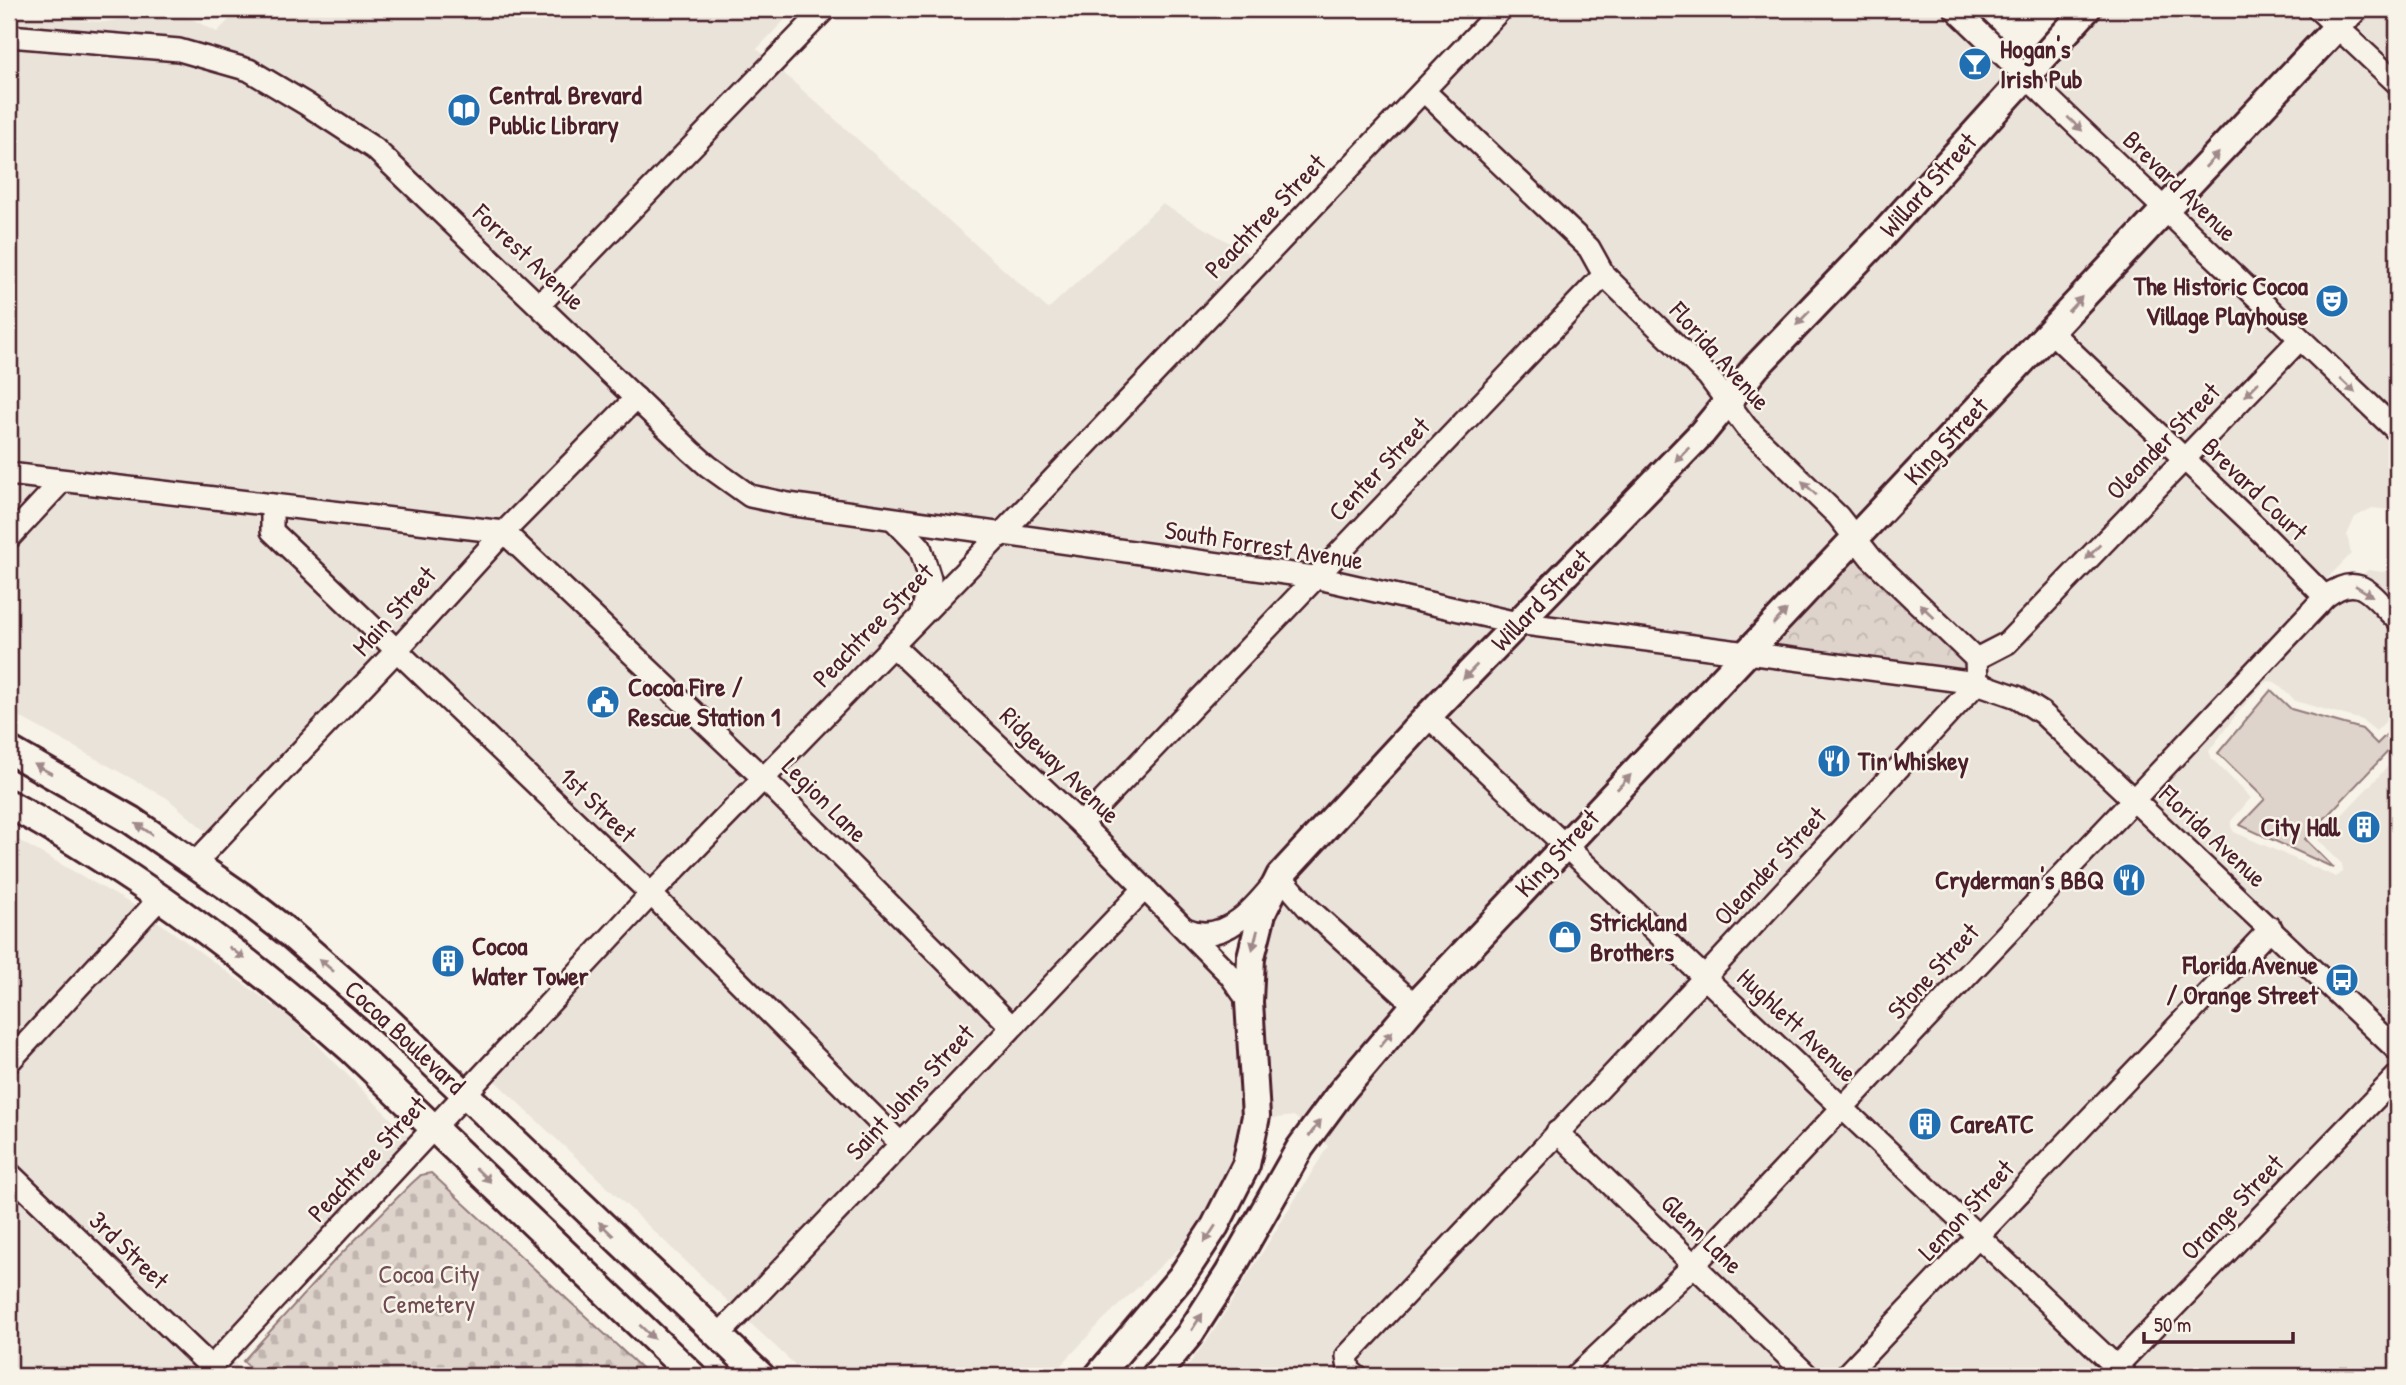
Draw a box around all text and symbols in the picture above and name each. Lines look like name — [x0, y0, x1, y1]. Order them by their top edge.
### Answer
place label: Hogan's Irish Pub — [2000, 31, 2083, 96]
bar icon: Hogan's Irish Pub — [1956, 45, 1994, 83]
place label: Central Brevard Public Library — [489, 77, 643, 143]
library icon: Central Brevard Public Library — [445, 91, 483, 129]
one-way arrow — [2067, 115, 2084, 132]
street label: Brevard Avenue — [2116, 122, 2245, 249]
street label: Willard Street — [1871, 124, 1985, 245]
street label: Peachtree Street — [1196, 145, 1334, 285]
one-way arrow — [2203, 152, 2219, 169]
street label: Forrest Avenue — [465, 195, 593, 318]
place label: The Historic Cocoa Village Playhouse — [2133, 268, 2309, 334]
theatre icon: The Historic Cocoa Village Playhouse — [2313, 282, 2351, 320]
street label: Florida Avenue — [1661, 293, 1779, 418]
one-way arrow — [2067, 296, 2083, 313]
one-way arrow — [1795, 309, 1812, 326]
street label: Oleander Street — [2098, 374, 2228, 507]
one-way arrow — [2339, 377, 2356, 393]
one-way arrow — [2244, 380, 2260, 397]
street label: King Street — [1896, 388, 1996, 493]
street label: Center Street — [1320, 408, 1438, 528]
street label: Brevard Court — [2195, 429, 2317, 549]
one-way arrow — [1674, 446, 1690, 463]
one-way arrow — [1801, 480, 1818, 496]
street label: South Forrest Avenue — [1163, 512, 1366, 577]
street label: Willard Street — [1483, 540, 1599, 659]
one-way arrow — [2085, 544, 2102, 561]
street label: Peachtree Street — [804, 554, 942, 694]
street label: Main Street — [344, 557, 444, 663]
one-way arrow — [2354, 584, 2374, 597]
one-way arrow — [1919, 604, 1936, 620]
one-way arrow — [1772, 609, 1788, 626]
one-way arrow — [1461, 664, 1478, 681]
place label: Cocoa Fire / Rescue Station 1 — [628, 669, 780, 734]
public building icon: Cocoa Fire / Rescue Station 1 — [584, 683, 622, 721]
street label: Ridgeway Avenue — [992, 698, 1128, 831]
restaurant icon: Tin Whiskey — [1815, 742, 1853, 780]
place label: Tin Whiskey — [1857, 743, 1969, 779]
street label: Legion Lane — [775, 749, 876, 850]
street label: 1st Street — [552, 759, 645, 851]
one-way arrow — [33, 764, 53, 776]
one-way arrow — [1616, 773, 1632, 791]
street label: Florida Avenue — [2151, 776, 2275, 895]
street label: Oleander Street — [1705, 798, 1835, 933]
street label: King Street — [1507, 800, 1607, 905]
building icon: City Hall — [2345, 808, 2383, 846]
place label: City Hall — [2260, 809, 2341, 845]
one-way arrow — [135, 822, 153, 836]
restaurant icon: Cryderman's BBQ — [2110, 861, 2148, 899]
place label: Cryderman's BBQ — [1935, 862, 2104, 898]
place label: Strickland Brothers — [1590, 904, 1687, 969]
street label: Stone Street — [1879, 914, 1987, 1026]
shop icon: Strickland Brothers — [1546, 918, 1584, 956]
place label: Cocoa Water Tower — [472, 928, 590, 993]
one-way arrow — [1250, 930, 1260, 951]
building icon: Cocoa Water Tower — [429, 942, 467, 980]
one-way arrow — [228, 946, 246, 960]
place label: Florida Avenue / Orange Street — [2166, 947, 2319, 1013]
one-way arrow — [318, 958, 335, 973]
street label: Hughlett Avenue — [1730, 960, 1865, 1089]
bus stop icon: Florida Avenue / Orange Street — [2323, 961, 2361, 999]
street label: Cocoa Boulevard — [337, 971, 473, 1102]
street label: Saint Johns Street — [838, 1015, 982, 1167]
one-way arrow — [1378, 1030, 1394, 1048]
street label: Peachtree Street — [299, 1087, 435, 1229]
building icon: CareATC — [1906, 1105, 1944, 1143]
place label: CareATC — [1950, 1106, 2034, 1141]
one-way arrow — [1307, 1119, 1321, 1137]
street label: Orange Street — [2172, 1145, 2292, 1267]
street label: Lemon Street — [1910, 1151, 2022, 1268]
one-way arrow — [474, 1167, 491, 1184]
street label: Glenn Lane — [1654, 1186, 1751, 1281]
street label: 3rd Street — [82, 1203, 178, 1297]
one-way arrow — [598, 1220, 615, 1237]
one-way arrow — [1203, 1225, 1217, 1243]
park label: Cocoa City Cemetery — [378, 1256, 480, 1321]
scale bar — [2144, 1301, 2292, 1345]
text: 50 m — [2154, 1310, 2191, 1339]
one-way arrow — [1191, 1313, 1204, 1332]
one-way arrow — [638, 1324, 655, 1340]

